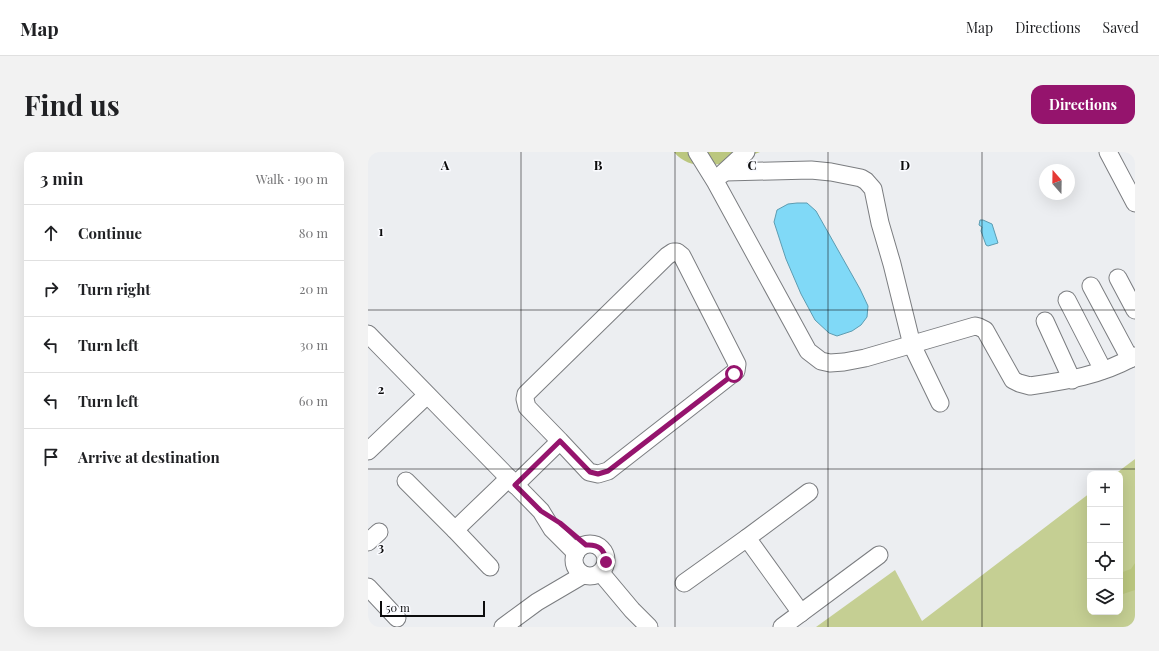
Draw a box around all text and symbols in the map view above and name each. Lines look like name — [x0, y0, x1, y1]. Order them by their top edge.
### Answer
text: Map — [20, 15, 59, 41]
text: Map — [966, 18, 993, 37]
text: Directions — [1015, 18, 1081, 37]
text: Saved — [1103, 18, 1139, 37]
button: Directions — [1031, 85, 1135, 124]
text: Find us — [24, 86, 120, 123]
text: A — [440, 156, 450, 173]
text: B — [594, 156, 603, 173]
text: C — [747, 156, 757, 173]
text: D — [900, 156, 910, 173]
north arrow — [1039, 164, 1075, 200]
text: 3 min — [40, 167, 83, 189]
text: Walk · 190 m — [256, 170, 328, 187]
icon: ahead — [40, 222, 62, 244]
text: 1 — [379, 222, 384, 239]
text: Continue — [78, 223, 142, 243]
text: 80 m — [299, 224, 328, 241]
icon: right — [40, 278, 62, 300]
text: Turn right — [78, 279, 151, 299]
text: 20 m — [299, 280, 328, 297]
icon: left — [40, 334, 62, 356]
text: Turn left — [78, 335, 139, 355]
text: 30 m — [300, 336, 328, 353]
route start — [725, 365, 743, 383]
text: 2 — [378, 380, 385, 397]
icon: left — [40, 390, 62, 412]
text: Turn left — [78, 391, 139, 411]
text: 60 m — [299, 392, 328, 409]
icon: arrive — [40, 446, 62, 468]
text: Arrive at destination — [78, 447, 220, 467]
map controls — [1087, 471, 1123, 615]
button: + — [1087, 471, 1123, 507]
button: − — [1087, 507, 1123, 543]
text: 3 — [378, 538, 384, 555]
button: locate — [1087, 543, 1123, 579]
route end — [597, 553, 615, 571]
button: layers — [1087, 579, 1123, 615]
scale bar — [380, 599, 485, 618]
text: 50 m — [386, 600, 410, 615]

